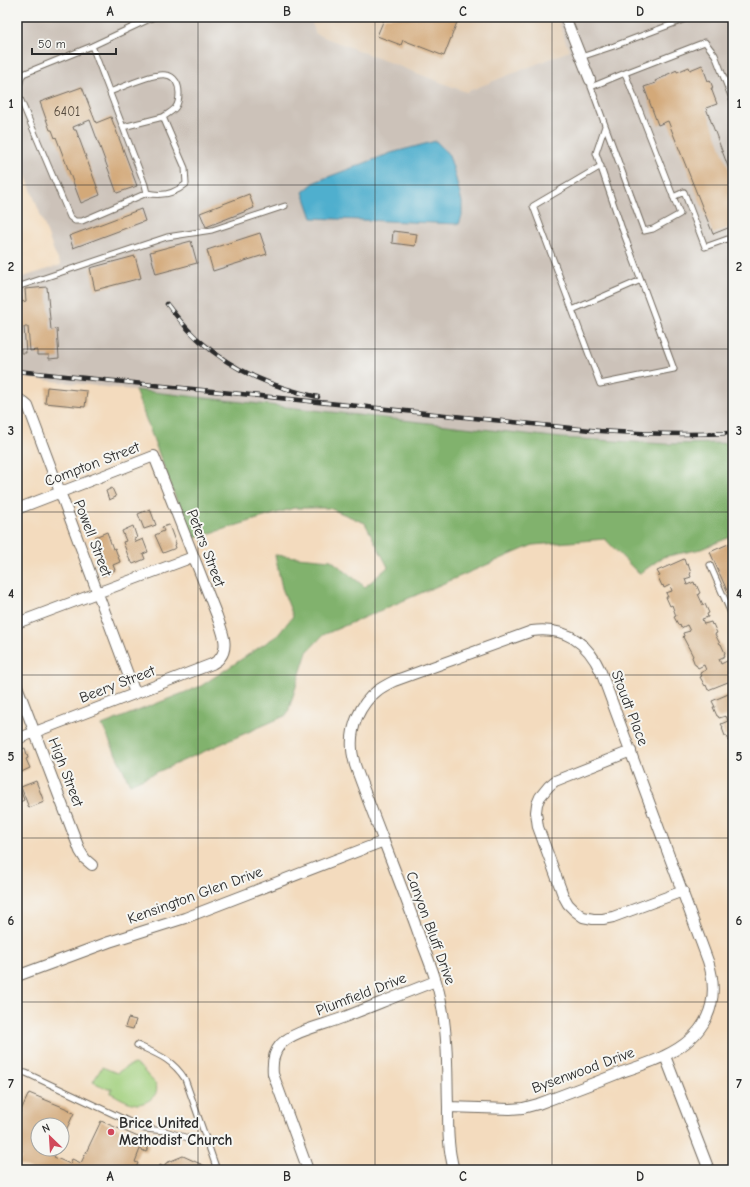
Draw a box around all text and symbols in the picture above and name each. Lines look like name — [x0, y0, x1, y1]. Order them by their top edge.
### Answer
text: A — [106, 4, 114, 19]
text: B — [283, 4, 291, 19]
text: C — [459, 4, 467, 19]
text: D — [636, 4, 644, 19]
scale bar — [32, 30, 116, 56]
text: 50 m — [38, 37, 66, 51]
text: 1 — [8, 96, 14, 111]
text: 1 — [736, 96, 742, 111]
house number: 6401 — [54, 104, 80, 119]
text: 2 — [8, 259, 14, 274]
text: 2 — [736, 259, 742, 274]
text: 3 — [8, 423, 14, 438]
text: 3 — [736, 423, 742, 438]
street label: Compton Street — [42, 437, 143, 490]
street label: Powell Street — [70, 497, 116, 580]
street label: Peters Street — [183, 507, 229, 590]
text: 4 — [8, 586, 14, 601]
text: 4 — [736, 586, 742, 601]
street label: Beery Street — [77, 661, 158, 707]
street label: Stoudt Place — [607, 668, 653, 749]
street label: High Street — [45, 735, 88, 810]
text: 5 — [8, 749, 15, 764]
text: 5 — [736, 749, 743, 764]
street label: Kensington Glen Drive — [125, 862, 265, 928]
street label: Canyon Bluff Drive — [402, 869, 460, 987]
text: 6 — [8, 913, 15, 928]
text: 6 — [736, 913, 743, 928]
street label: Plumfield Drive — [313, 968, 409, 1019]
street label: Bysenwood Drive — [529, 1043, 637, 1097]
text: 7 — [8, 1076, 14, 1091]
text: 7 — [736, 1076, 742, 1091]
place label: Brice United Methodist Church — [119, 1114, 233, 1149]
north arrow — [30, 1117, 70, 1157]
text: N — [40, 1121, 52, 1136]
marker: Brice United Methodist Church — [106, 1127, 116, 1137]
text: A — [106, 1169, 114, 1184]
text: B — [283, 1169, 291, 1184]
text: C — [459, 1169, 467, 1184]
text: D — [636, 1169, 644, 1184]

